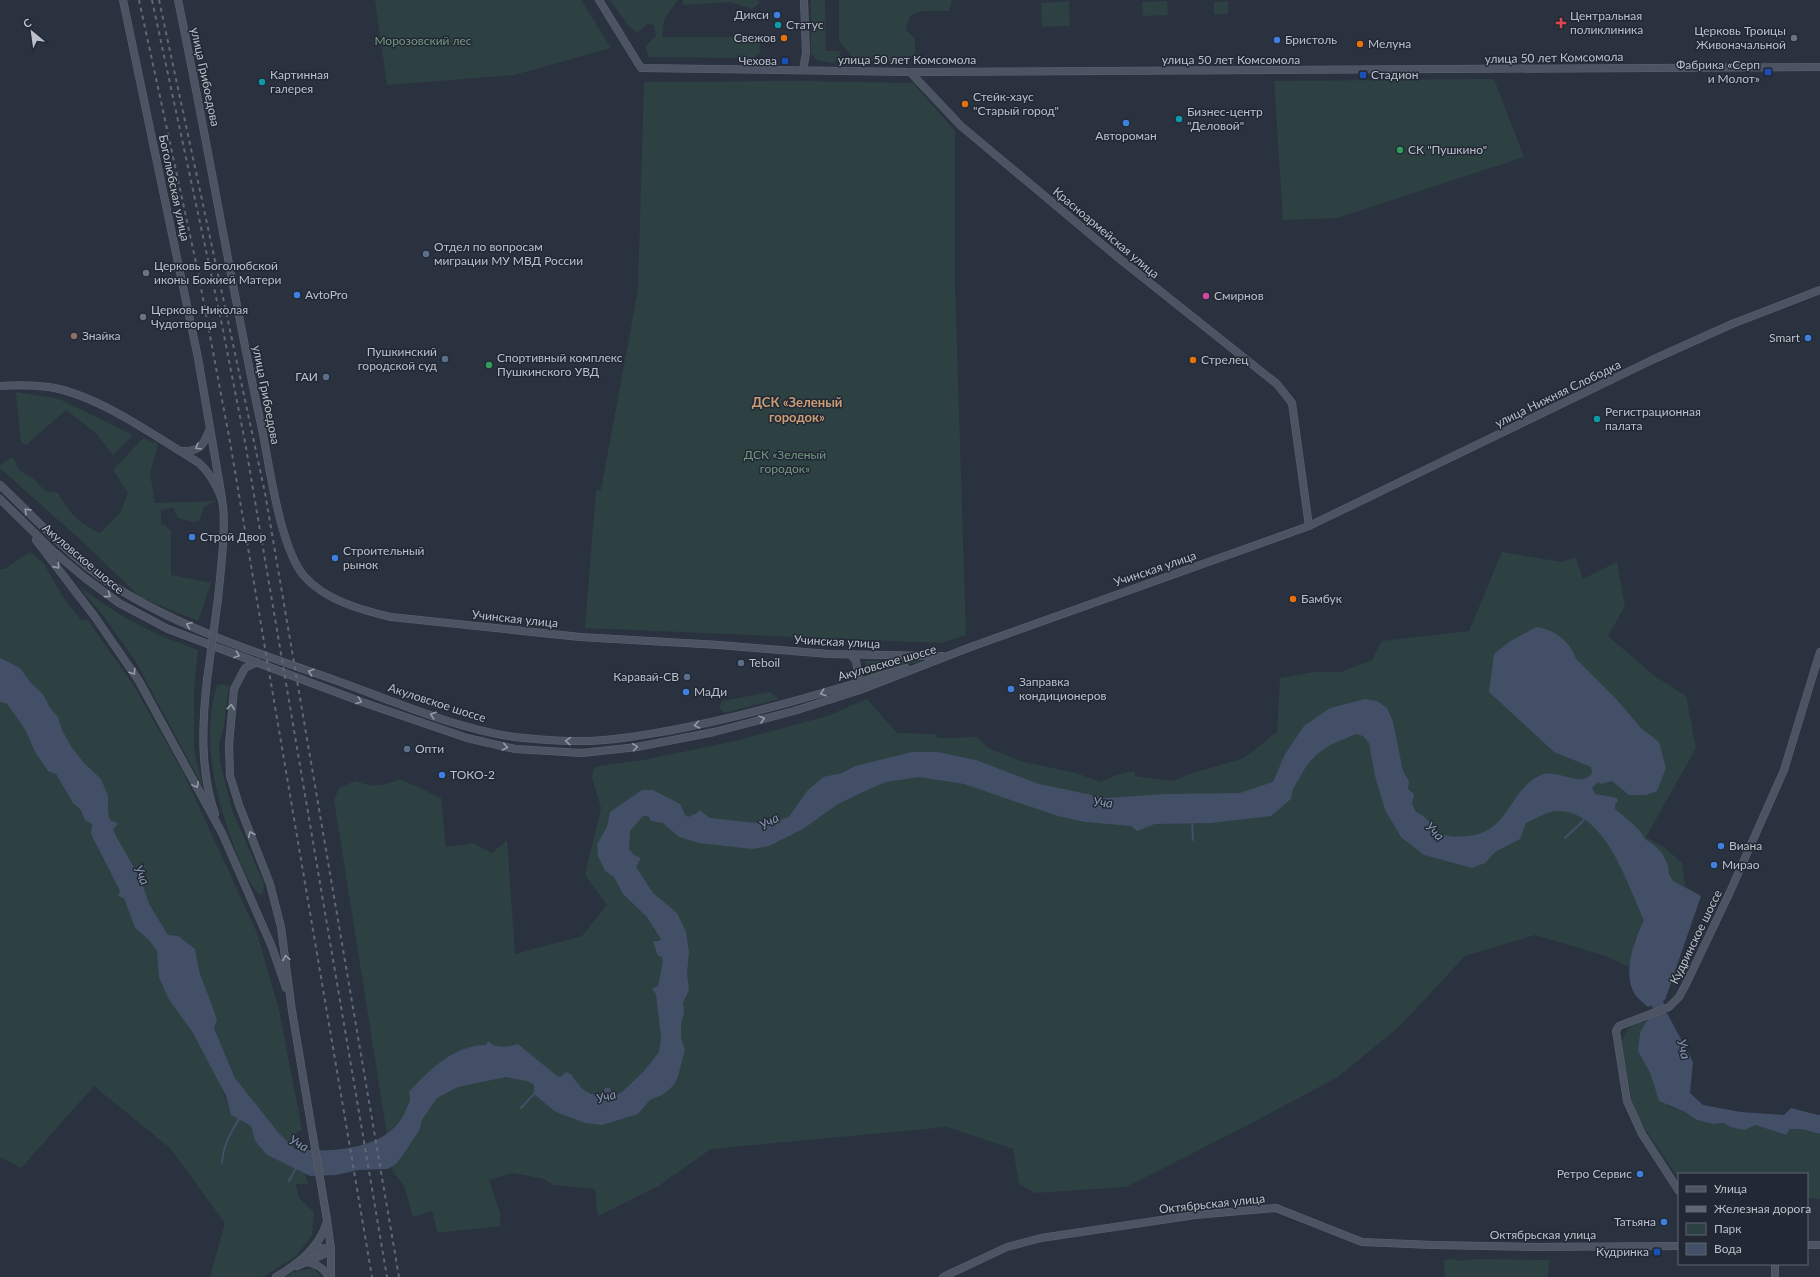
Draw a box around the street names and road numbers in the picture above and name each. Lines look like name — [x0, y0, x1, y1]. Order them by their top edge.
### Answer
street label: улица Грибоедова — [188, 26, 223, 128]
street label: улица 50 лет Комсомола — [1485, 49, 1623, 66]
street label: улица 50 лет Комсомола — [838, 52, 976, 67]
street label: улица 50 лет Комсомола — [1162, 52, 1300, 67]
street label: Боголюбская улица — [156, 133, 193, 243]
street label: Красноармейская улица — [1050, 184, 1162, 281]
street label: улица Грибоедова — [250, 344, 283, 446]
street label: улица Нижняя Слободка — [1492, 357, 1623, 431]
street label: Акуловское шоссе — [39, 520, 127, 597]
street label: Учинская улица — [1112, 547, 1198, 590]
street label: Учинская улица — [471, 607, 559, 630]
street label: Учинская улица — [793, 632, 881, 651]
street label: Акуловское шоссе — [836, 641, 938, 684]
street label: Акуловское шоссе — [386, 680, 488, 725]
street label: Кудринское шоссе — [1666, 887, 1725, 986]
street label: Октябрьская улица — [1158, 1190, 1266, 1217]
street label: Октябрьская улица — [1490, 1227, 1596, 1242]

